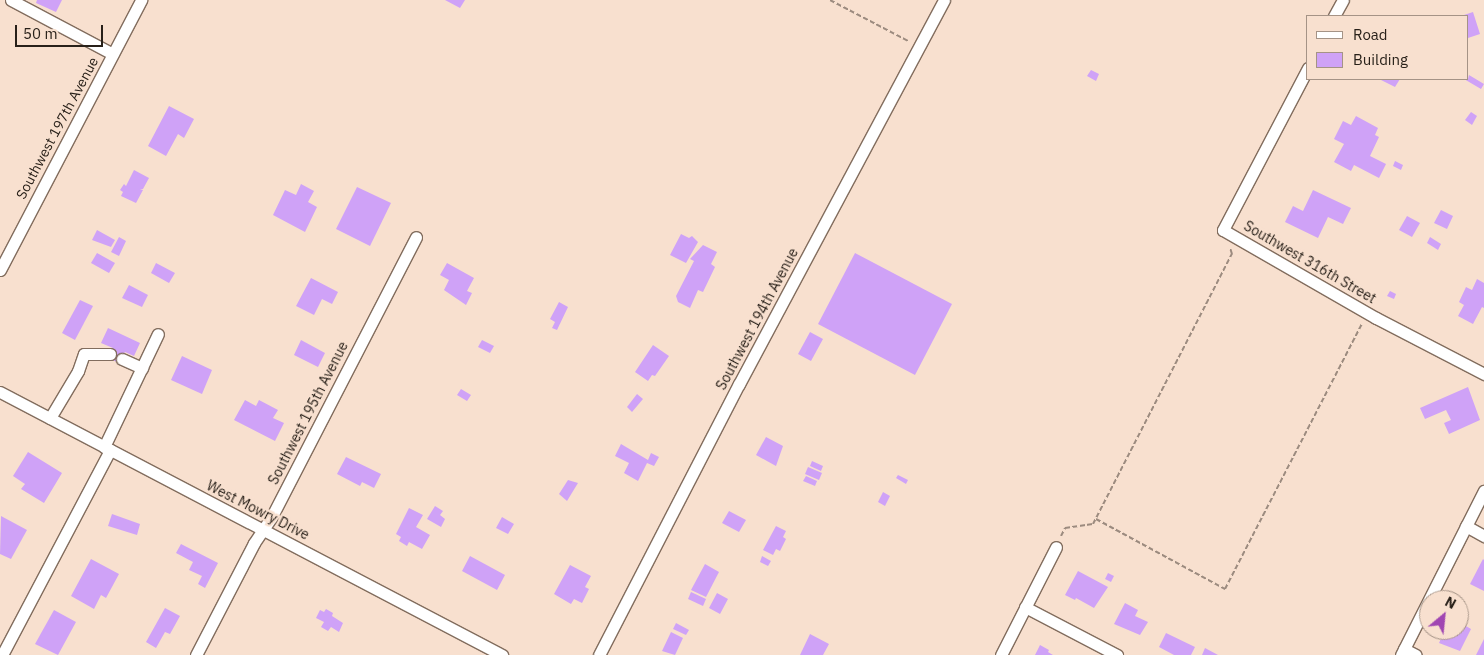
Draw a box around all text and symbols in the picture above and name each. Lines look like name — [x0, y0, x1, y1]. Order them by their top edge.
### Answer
scale bar — [18, 15, 105, 47]
legend — [1306, 15, 1469, 80]
text: 50 m — [23, 24, 58, 43]
text: Road — [1353, 25, 1388, 44]
text: Building — [1353, 50, 1408, 69]
street label: Southwest 197th Avenue — [12, 54, 102, 202]
street label: Southwest 316th Street — [1241, 217, 1379, 307]
street label: Southwest 194th Avenue — [712, 245, 802, 393]
street label: Southwest 195th Avenue — [265, 339, 351, 487]
street label: West Mowry Drive — [204, 477, 312, 543]
north arrow — [1419, 590, 1469, 640]
text: N — [1442, 592, 1459, 613]

